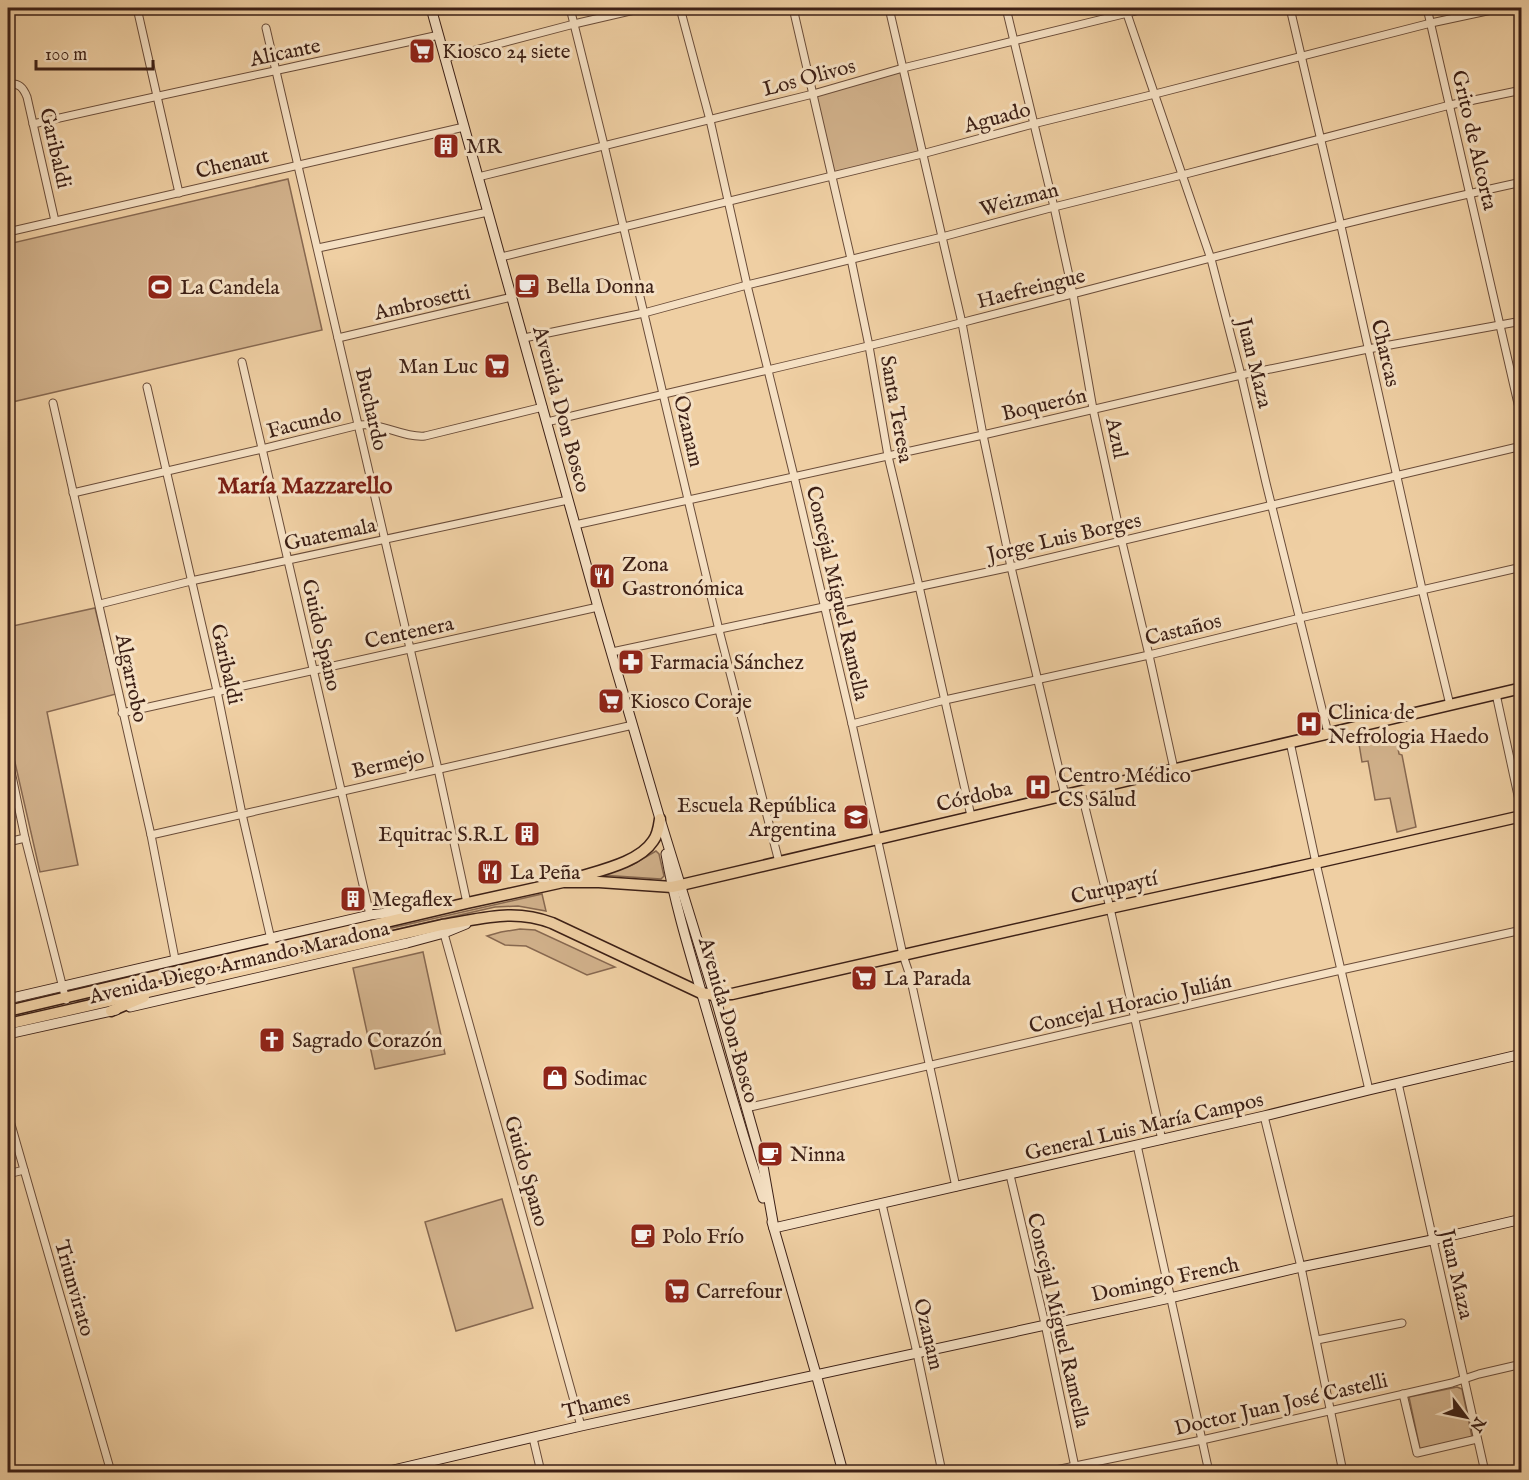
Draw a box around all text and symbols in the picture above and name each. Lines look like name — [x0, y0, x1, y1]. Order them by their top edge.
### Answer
scale bar — [36, 33, 153, 71]
street label: Alicante — [247, 33, 323, 74]
supermarket icon: Kiosco 24 siete — [407, 36, 437, 66]
place label: Kiosco 24 siete — [442, 39, 571, 66]
text: 100 m — [45, 44, 87, 67]
street label: Los Olivos — [760, 53, 859, 104]
street label: Grito de Alcorta — [1444, 68, 1503, 214]
street label: Aguado — [960, 97, 1034, 141]
street label: Garibaldi — [32, 105, 77, 191]
building icon: MR — [431, 131, 461, 161]
place label: MR — [466, 134, 503, 161]
street label: Chenaut — [193, 143, 271, 186]
street label: Weizman — [977, 177, 1062, 224]
street label: Haefreingue — [975, 263, 1089, 316]
cafe icon: Bella Donna — [512, 271, 542, 301]
sports icon: La Candela — [145, 272, 175, 302]
place label: Bella Donna — [546, 274, 655, 301]
place label: La Candela — [180, 275, 280, 302]
street label: Ambrosetti — [371, 279, 473, 328]
street label: Juan Maza — [1229, 314, 1278, 412]
street label: Charcas — [1364, 317, 1405, 390]
street label: Avenida Don Bosco — [525, 322, 596, 495]
supermarket icon: Man Luc — [482, 351, 512, 381]
street label: Santa Teresa — [873, 353, 918, 466]
place label: Man Luc — [399, 354, 478, 381]
street label: Buchardo — [348, 365, 393, 453]
street label: Boquerón — [999, 383, 1089, 428]
street label: Ozanam — [666, 393, 709, 470]
street label: Facundo — [264, 401, 344, 446]
street label: Azul — [1098, 415, 1133, 461]
district label: María Mazzarello — [217, 471, 393, 502]
street label: Concejal Miguel Ramella — [799, 483, 875, 704]
street label: Jorge Luis Borges — [983, 508, 1144, 570]
street label: Guatemala — [282, 512, 380, 558]
place label: Zona Gastronómica — [622, 552, 745, 603]
restaurant icon: Zona Gastronómica — [587, 561, 617, 591]
street label: Guido Spano — [295, 577, 347, 694]
street label: Castaños — [1142, 608, 1224, 653]
street label: Centenera — [362, 611, 457, 656]
street label: Garibaldi — [203, 621, 248, 707]
street label: Algarrobo — [108, 631, 153, 725]
pharmacy icon: Farmacia Sánchez — [616, 647, 646, 677]
place label: Farmacia Sánchez — [650, 650, 804, 677]
supermarket icon: Kiosco Coraje — [596, 686, 626, 716]
place label: Kiosco Coraje — [630, 689, 752, 716]
place label: Clinica de Nefrologia Haedo — [1328, 700, 1489, 751]
hospital icon: Clinica de Nefrologia Haedo — [1294, 709, 1324, 739]
street label: Bermejo — [350, 743, 427, 786]
place label: Centro Médico CS Salud — [1058, 763, 1191, 814]
hospital icon: Centro Médico CS Salud — [1023, 772, 1053, 802]
street label: Córdoba — [934, 775, 1016, 819]
place label: Escuela República Argentina — [677, 793, 837, 844]
school or university icon: Escuela República Argentina — [841, 802, 871, 832]
building icon: Equitrac S.R.L — [512, 819, 542, 849]
place label: Equitrac S.R.L — [378, 822, 508, 849]
restaurant icon: La Peña — [475, 857, 505, 887]
place label: La Peña — [510, 860, 581, 887]
street label: Curupaytí — [1068, 865, 1162, 912]
building icon: Megaflex — [338, 884, 368, 914]
place label: Megaflex — [372, 887, 453, 914]
street label: Avenida Diego Armando Maradona — [86, 916, 393, 1011]
street label: Avenida Don Bosco — [691, 934, 764, 1106]
supermarket icon: La Parada — [849, 963, 879, 993]
place label: La Parada — [884, 966, 972, 993]
street label: Concejal Horacio Julián — [1026, 968, 1234, 1041]
church icon: Sagrado Corazón — [257, 1025, 287, 1055]
place label: Sagrado Corazón — [292, 1028, 442, 1055]
shop icon: Sodimac — [540, 1063, 570, 1093]
place label: Sodimac — [574, 1066, 647, 1093]
street label: General Luis María Campos — [1022, 1087, 1266, 1168]
street label: Guido Spano — [497, 1113, 554, 1230]
cafe icon: Ninna — [755, 1139, 785, 1169]
place label: Ninna — [790, 1142, 846, 1169]
street label: Concejal Miguel Ramella — [1020, 1210, 1096, 1431]
cafe icon: Polo Frío — [628, 1221, 658, 1251]
place label: Polo Frío — [662, 1224, 744, 1251]
street label: Juan Maza — [1432, 1225, 1479, 1323]
street label: Triunvirato — [47, 1237, 100, 1340]
street label: Domingo French — [1089, 1252, 1242, 1309]
supermarket icon: Carrefour — [662, 1276, 692, 1306]
place label: Carrefour — [696, 1279, 783, 1306]
street label: Ozanam — [906, 1296, 949, 1373]
street label: Doctor Juan José Castelli — [1172, 1368, 1391, 1443]
street label: Thames — [560, 1385, 633, 1426]
north arrow — [1436, 1387, 1496, 1447]
text: N — [1465, 1412, 1490, 1435]

